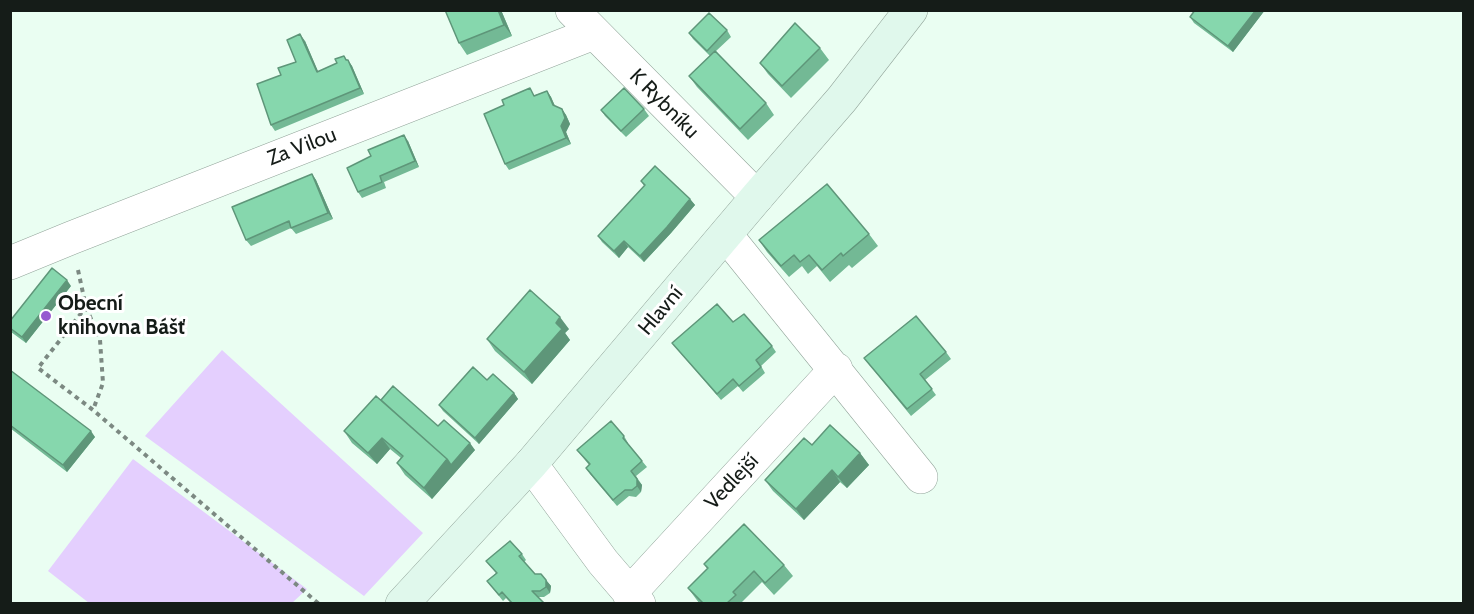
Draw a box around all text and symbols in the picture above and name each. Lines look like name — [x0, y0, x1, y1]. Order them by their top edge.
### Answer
street label: K Rybníku — [624, 64, 704, 144]
street label: Za Vilou — [264, 122, 340, 172]
street label: Hlavní — [633, 282, 689, 340]
place label: Obecní knihovna Bášť — [58, 291, 185, 341]
marker: Obecní knihovna Bášť — [39, 309, 53, 323]
street label: Vedlejší — [700, 449, 764, 515]

